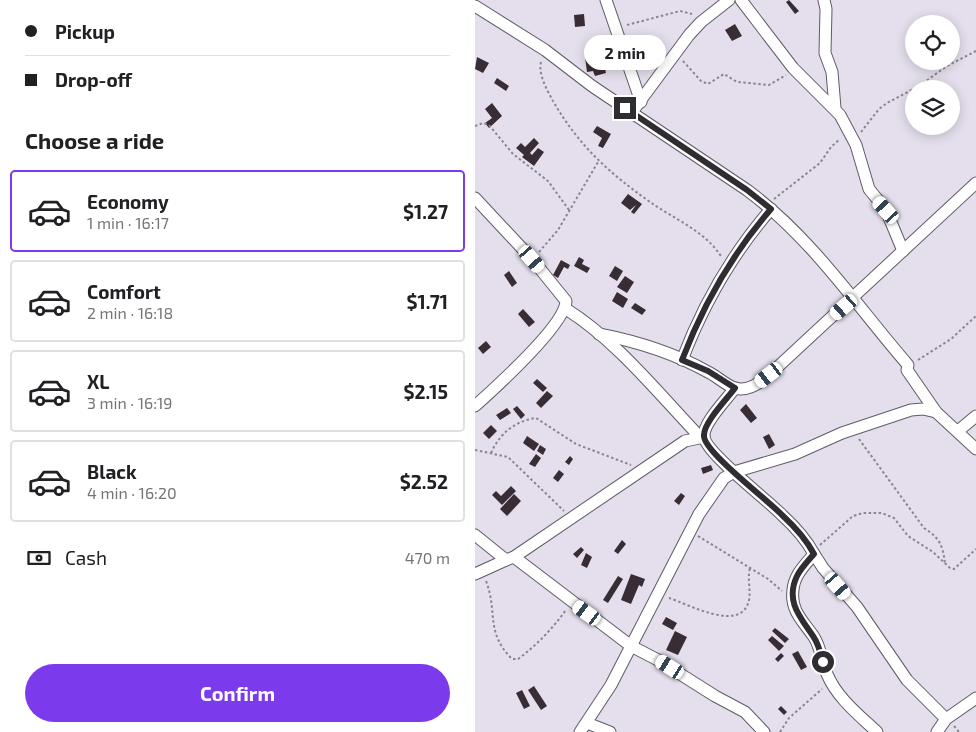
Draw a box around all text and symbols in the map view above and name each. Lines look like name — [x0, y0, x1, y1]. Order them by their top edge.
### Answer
map controls — [905, 15, 960, 135]
button: locate — [905, 15, 960, 70]
text: Pickup — [55, 20, 115, 43]
callout: 2 min — [584, 36, 666, 70]
text: 2 min — [605, 43, 645, 62]
text: Drop-off — [55, 68, 132, 91]
button: layers — [905, 80, 960, 135]
route end — [614, 97, 636, 119]
text: Choose a ride — [25, 127, 164, 153]
icon: car — [27, 189, 72, 234]
text: Economy — [87, 190, 169, 213]
car — [870, 194, 901, 226]
text: $1.27 — [403, 200, 448, 223]
text: 1 min · 16:17 — [87, 213, 169, 232]
car — [516, 243, 547, 275]
icon: car — [27, 279, 72, 324]
text: Comfort — [87, 280, 161, 303]
text: $1.71 — [407, 290, 448, 313]
car — [827, 291, 860, 323]
text: 2 min · 16:18 — [87, 303, 173, 322]
car — [752, 360, 785, 390]
icon: car — [27, 369, 72, 414]
text: XL — [87, 370, 109, 393]
text: $2.15 — [403, 380, 448, 403]
text: 3 min · 16:19 — [87, 393, 172, 412]
icon: car — [27, 459, 72, 504]
text: Black — [87, 460, 137, 483]
text: $2.52 — [400, 470, 448, 493]
text: 4 min · 16:20 — [87, 483, 177, 502]
icon: cash — [25, 544, 53, 572]
text: Cash — [65, 546, 107, 569]
text: 470 m — [405, 548, 450, 567]
car — [822, 570, 853, 602]
car — [570, 598, 603, 628]
route start — [812, 651, 834, 673]
car — [653, 653, 686, 681]
button: Confirm — [25, 664, 450, 722]

